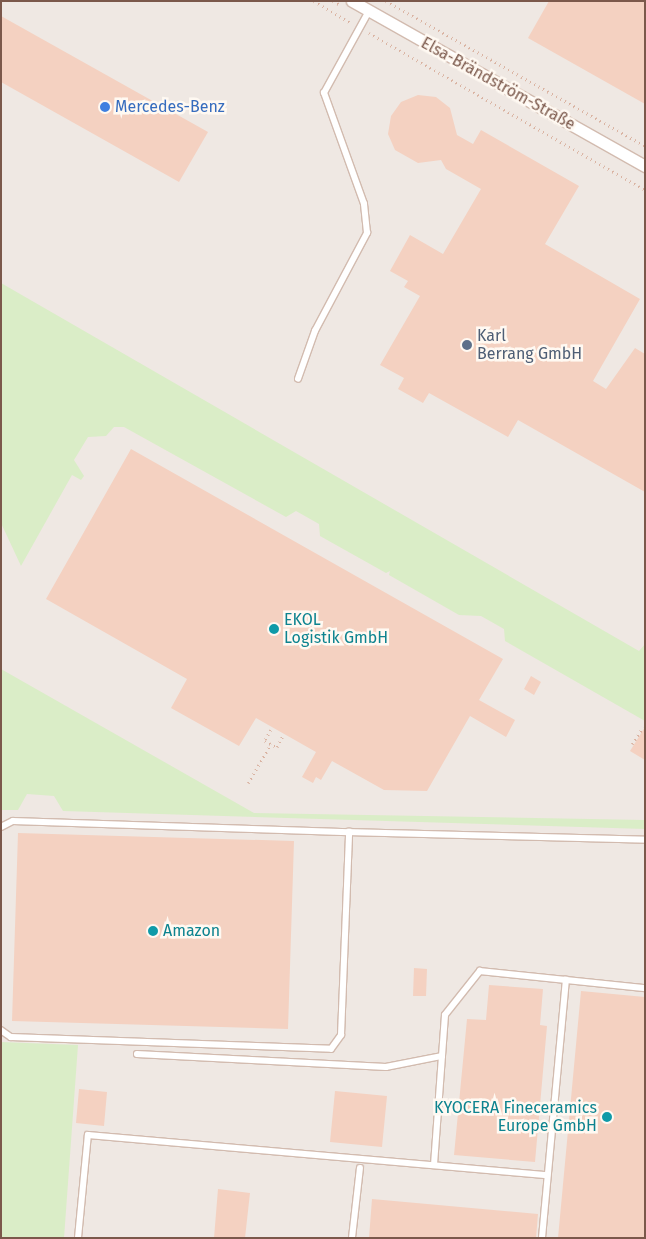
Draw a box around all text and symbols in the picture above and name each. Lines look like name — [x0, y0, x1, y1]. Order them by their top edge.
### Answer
street label: Elsa-Brändström-Straße — [418, 34, 578, 134]
place label: Mercedes-Benz — [115, 97, 225, 117]
marker: Mercedes-Benz — [99, 101, 111, 113]
place label: Karl Berrang GmbH — [477, 326, 582, 364]
marker: Karl Berrang GmbH — [461, 339, 473, 351]
place label: EKOL Logistik GmbH — [284, 610, 388, 648]
marker: EKOL Logistik GmbH — [268, 623, 280, 635]
place label: Amazon — [163, 921, 220, 941]
marker: Amazon — [147, 925, 159, 937]
place label: KYOCERA Fineceramics Europe GmbH — [434, 1098, 597, 1136]
marker: KYOCERA Fineceramics Europe GmbH — [601, 1111, 613, 1123]

